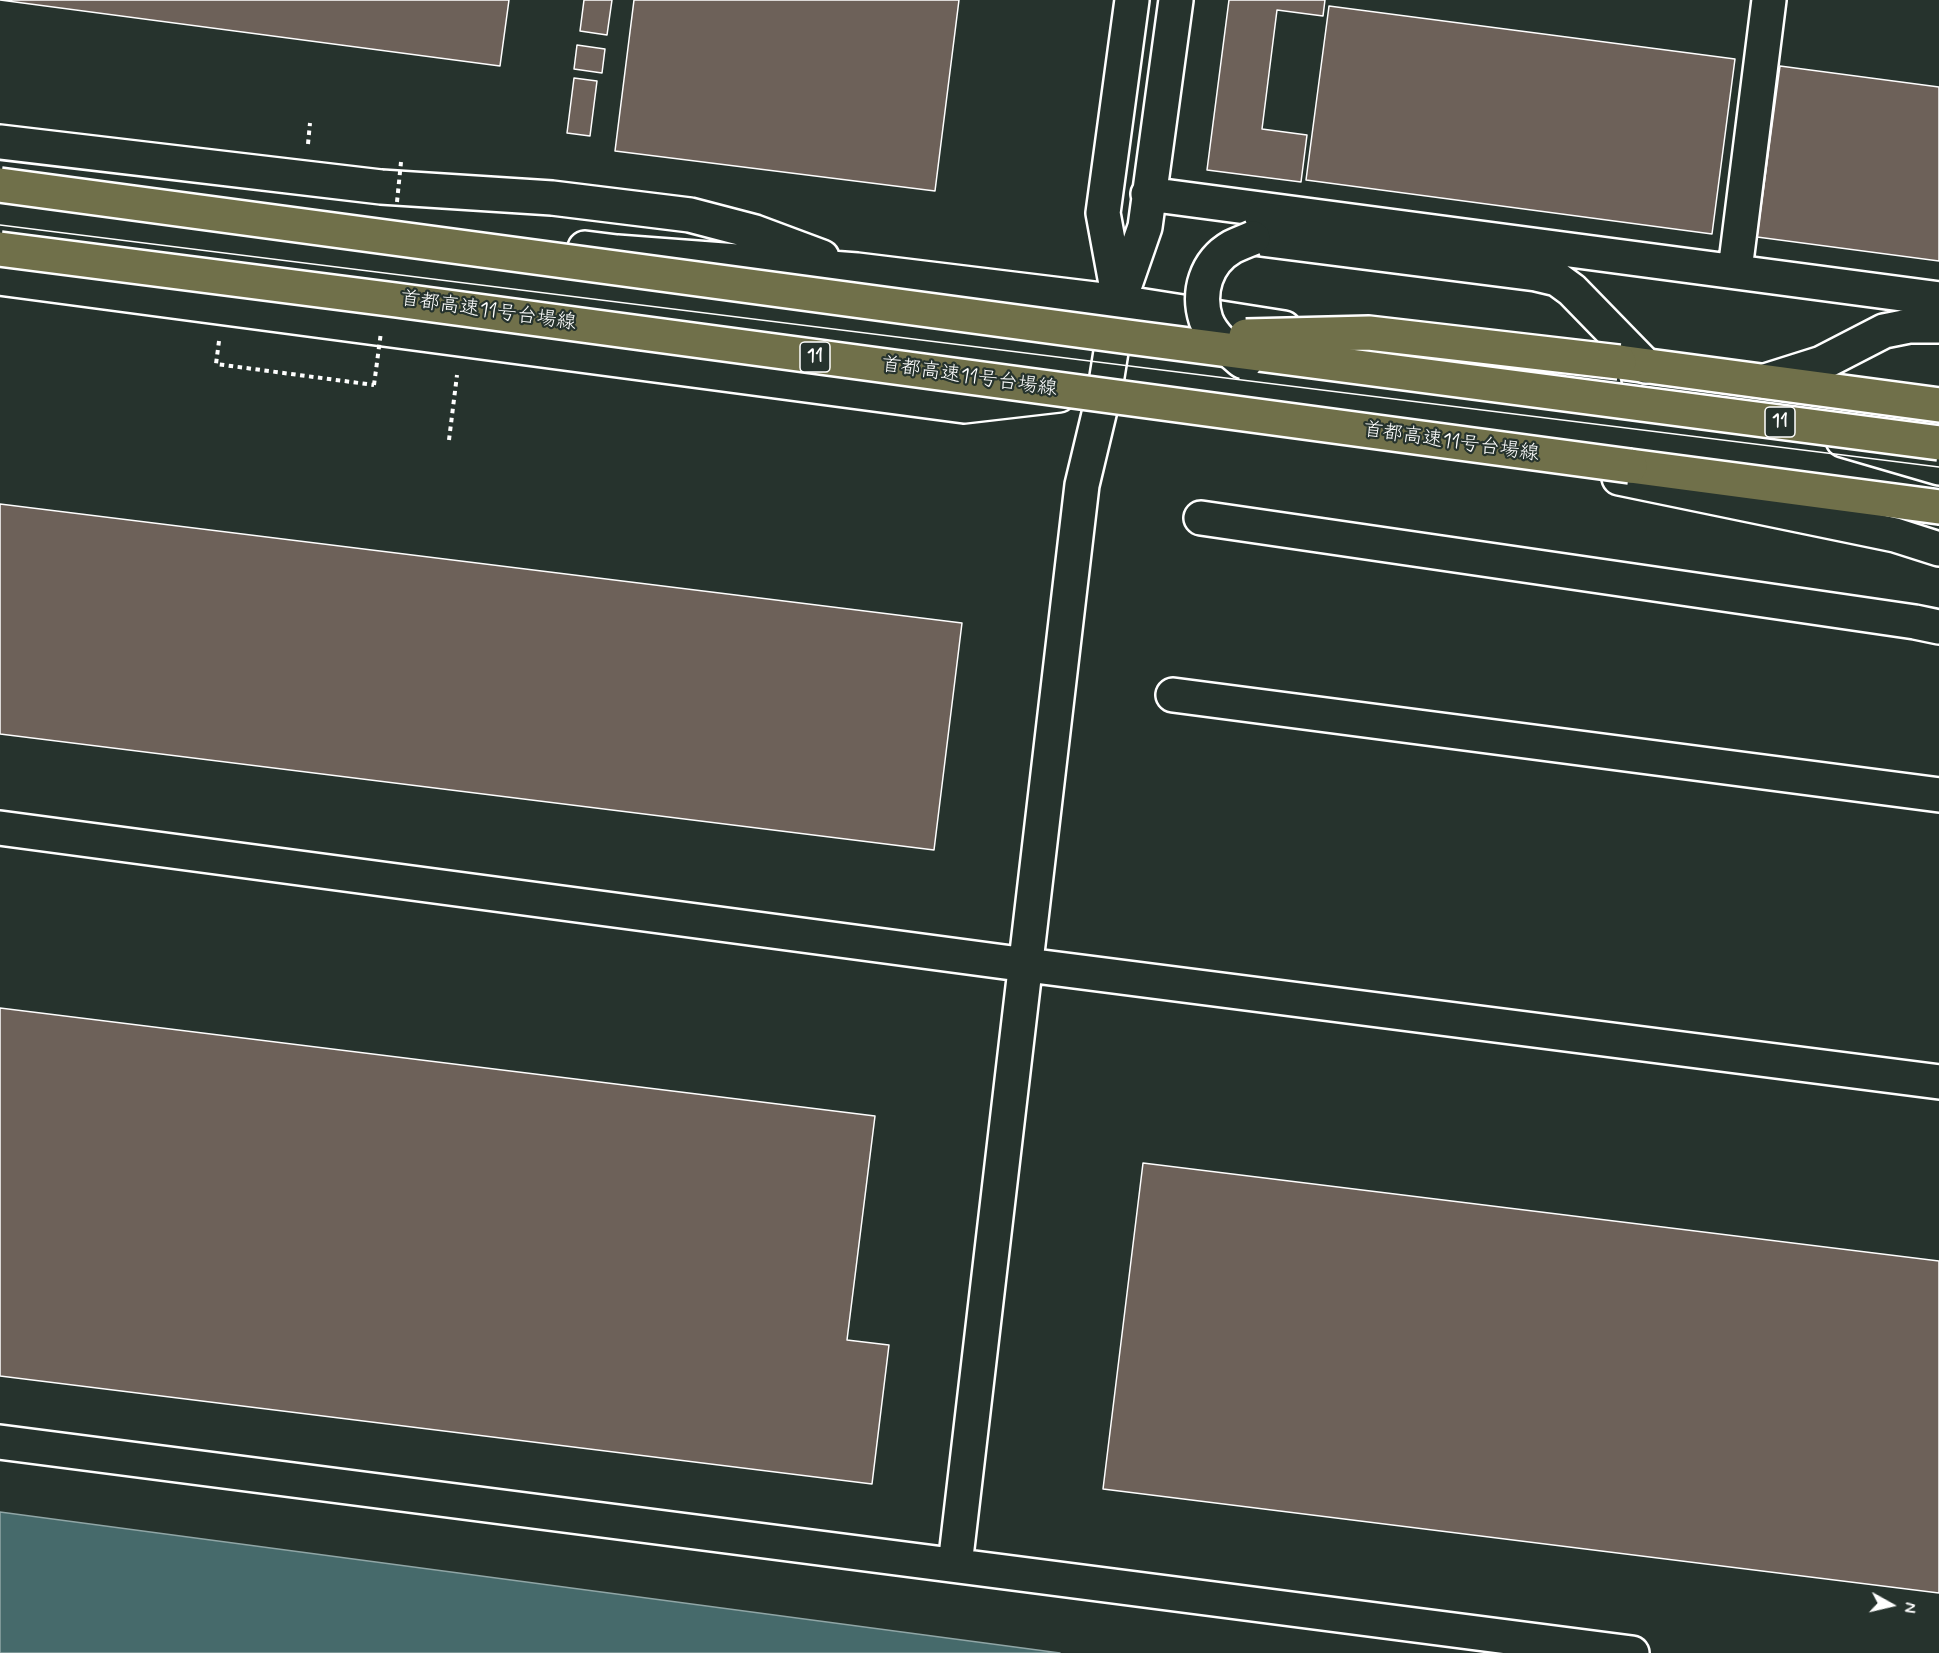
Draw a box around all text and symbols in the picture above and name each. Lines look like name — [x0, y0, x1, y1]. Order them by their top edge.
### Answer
street label: 首都高速11号台場線 — [398, 288, 578, 336]
road number: 11 — [800, 342, 830, 372]
street label: 首都高速11号台場線 — [879, 354, 1059, 402]
road number: 11 — [1765, 407, 1795, 437]
street label: 首都高速11号台場線 — [1361, 419, 1541, 467]
north arrow — [1861, 1575, 1921, 1635]
text: N — [1898, 1601, 1920, 1614]

